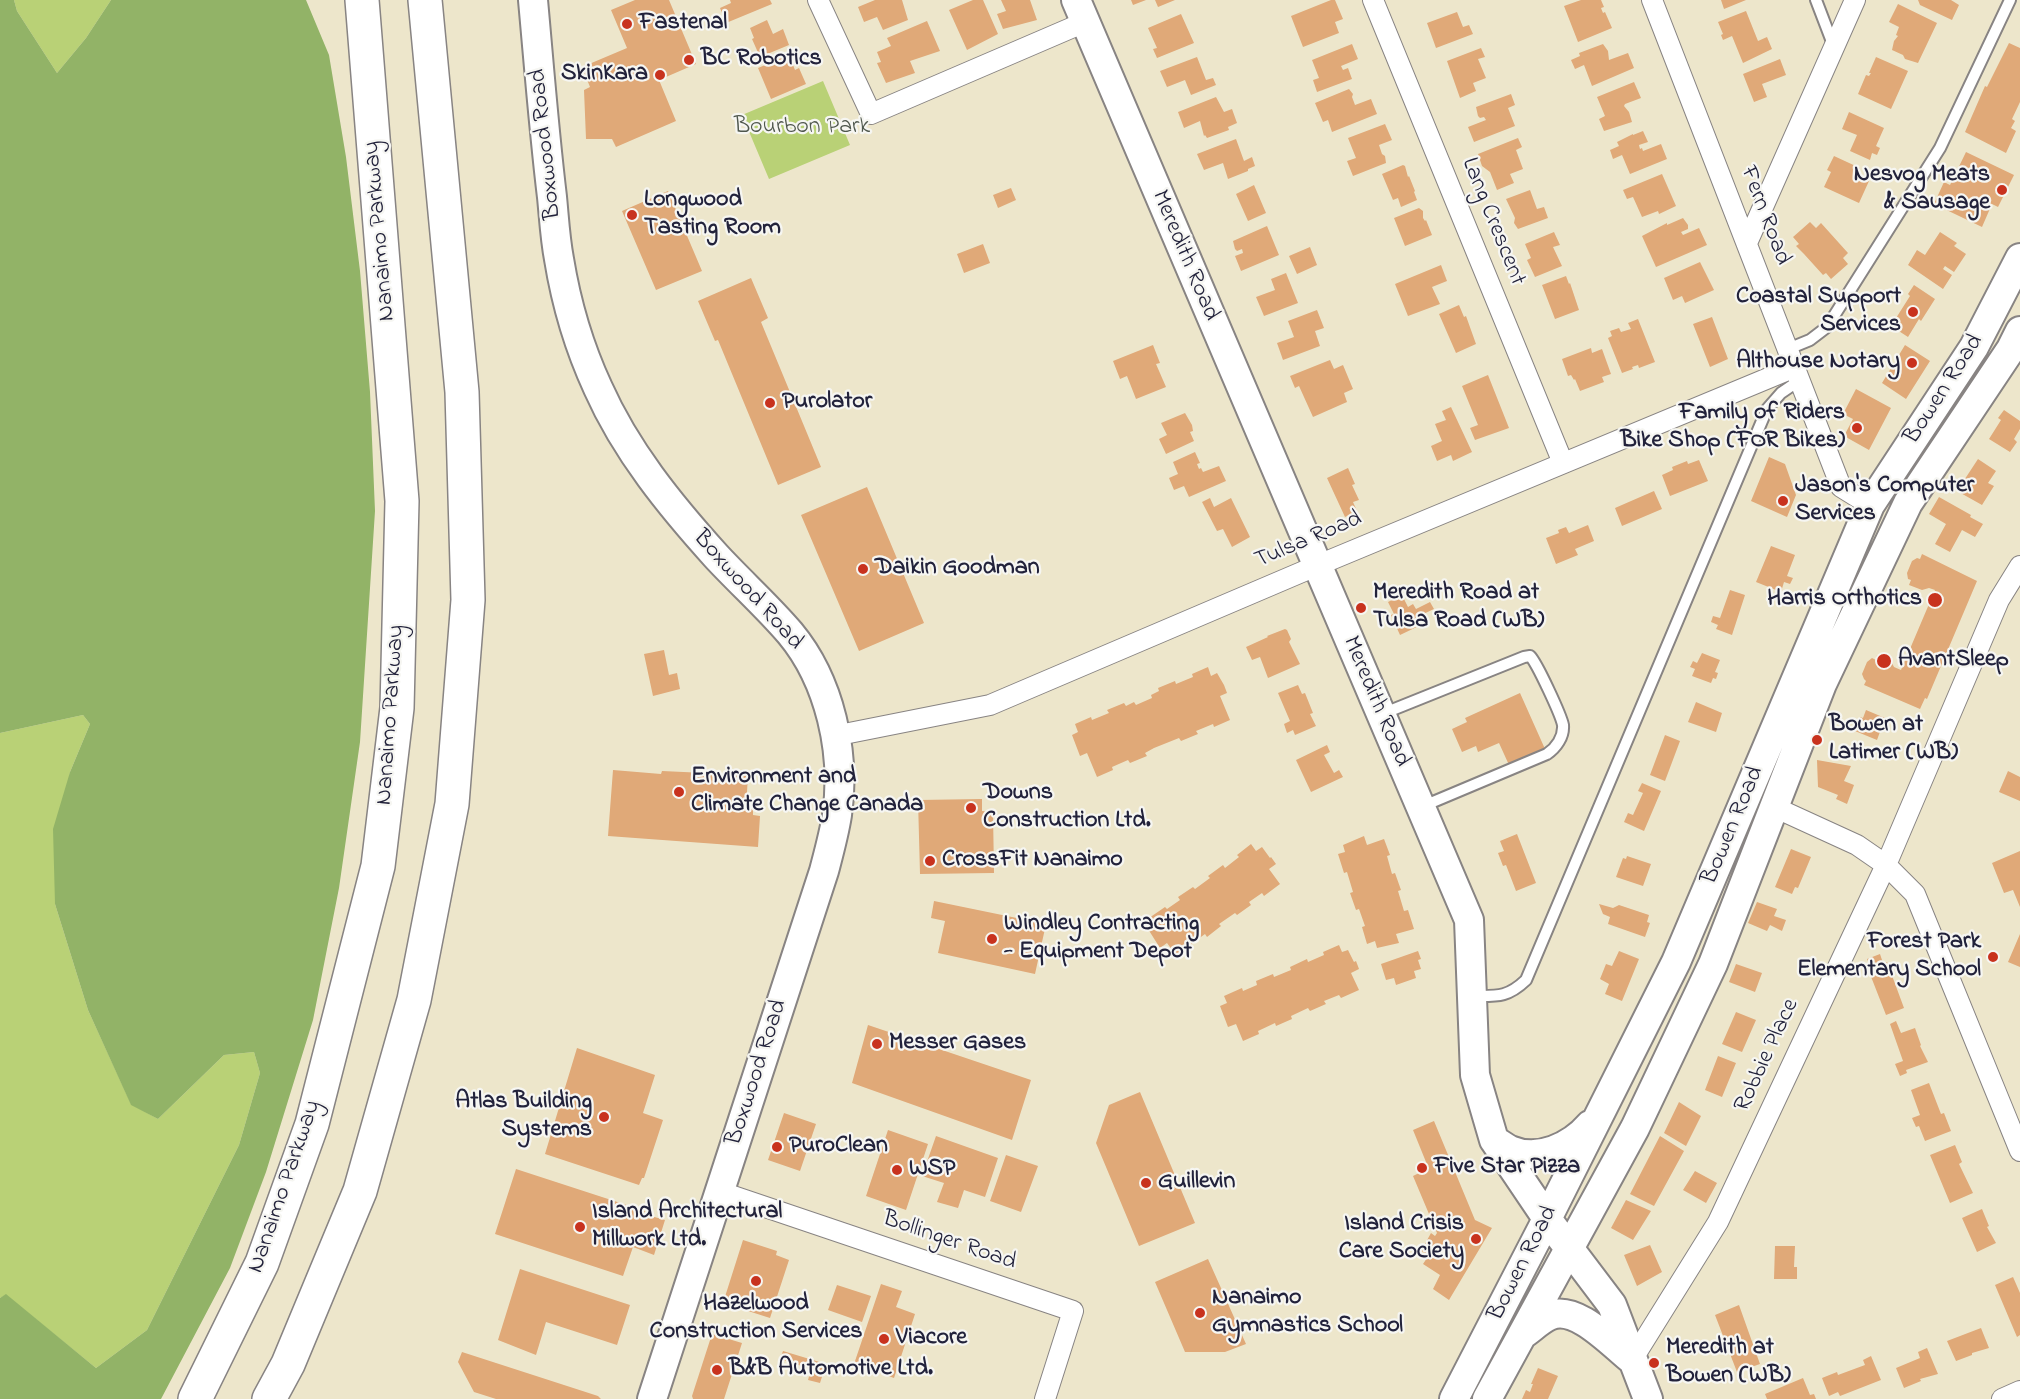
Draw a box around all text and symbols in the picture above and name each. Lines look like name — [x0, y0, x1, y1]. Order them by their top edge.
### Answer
place label: Fastenal — [639, 10, 727, 38]
marker: Fastenal — [620, 17, 634, 31]
place label: BC Robotics — [701, 46, 822, 74]
marker: BC Robotics — [682, 53, 696, 67]
place label: SkinKara — [561, 61, 648, 89]
street label: Boxwood Road — [525, 67, 569, 221]
marker: SkinKara — [653, 68, 667, 82]
park label: Bourbon Park — [734, 114, 870, 142]
street label: Nanaimo Parkway — [359, 140, 403, 322]
street label: Lang Crescent — [1453, 154, 1531, 290]
street label: Fern Road — [1732, 162, 1796, 270]
place label: Nesvog Meats & Sausage — [1854, 162, 1990, 218]
marker: Nesvog Meats & Sausage — [1995, 183, 2009, 197]
street label: Meredith Road — [1144, 186, 1224, 326]
place label: Longwood Tasting Room — [644, 187, 781, 243]
marker: Longwood Tasting Room — [625, 208, 639, 222]
place label: Coastal Support Services — [1736, 284, 1901, 340]
marker: Coastal Support Services — [1906, 305, 1920, 319]
street label: Bowen Road — [1899, 330, 1991, 450]
place label: Althouse Notary — [1736, 349, 1900, 377]
marker: Althouse Notary — [1905, 356, 1919, 370]
place label: Purolator — [782, 389, 872, 417]
marker: Purolator — [763, 396, 777, 410]
place label: Family of Riders Bike Shop (FOR Bikes) — [1621, 400, 1845, 456]
marker: Family of Riders Bike Shop (FOR Bikes) — [1850, 421, 1864, 435]
place label: Jason's Computer Services — [1795, 473, 1974, 529]
marker: Jason's Computer Services — [1776, 494, 1790, 508]
street label: Tulsa Road — [1251, 506, 1367, 576]
street label: Boxwood Road — [686, 525, 808, 657]
place label: Daikin Goodman — [875, 555, 1039, 583]
marker: Daikin Goodman — [856, 562, 870, 576]
place label: Meredith Road at Tulsa Road (WB) — [1373, 580, 1544, 636]
place label: Harris Orthotics — [1767, 586, 1922, 614]
marker: Harris Orthotics — [1926, 591, 1944, 609]
marker: Meredith Road at Tulsa Road (WB) — [1354, 601, 1368, 615]
street label: Nanaimo Parkway — [371, 624, 413, 806]
street label: Meredith Road — [1335, 632, 1415, 772]
place label: AvantSleep — [1898, 647, 2009, 675]
marker: AvantSleep — [1875, 652, 1893, 670]
place label: Bowen at Latimer (WB) — [1829, 712, 1958, 768]
marker: Bowen at Latimer (WB) — [1810, 733, 1824, 747]
street label: Bowen Road — [1696, 763, 1772, 889]
place label: Environment and Climate Change Canada — [691, 764, 923, 820]
place label: Downs Construction Ltd. — [983, 780, 1151, 836]
marker: Environment and Climate Change Canada — [672, 785, 686, 799]
marker: Downs Construction Ltd. — [964, 801, 978, 815]
place label: CrossFit Nanaimo — [942, 847, 1123, 875]
marker: CrossFit Nanaimo — [923, 854, 937, 868]
place label: Windley Contracting - Equipment Depot — [1004, 911, 1199, 967]
place label: Forest Park Elementary School — [1797, 929, 1981, 985]
marker: Windley Contracting - Equipment Depot — [985, 932, 999, 946]
marker: Forest Park Elementary School — [1986, 950, 2000, 964]
street label: Robbie Place — [1729, 995, 1807, 1117]
street label: Boxwood Road — [721, 996, 795, 1150]
place label: Messer Gases — [889, 1030, 1026, 1058]
marker: Messer Gases — [870, 1037, 884, 1051]
place label: Atlas Building Systems — [455, 1089, 592, 1145]
street label: Nanaimo Parkway — [243, 1097, 329, 1277]
marker: Atlas Building Systems — [597, 1110, 611, 1124]
place label: PuroClean — [789, 1133, 888, 1161]
marker: PuroClean — [770, 1140, 784, 1154]
place label: Five Star Pizza — [1434, 1154, 1580, 1182]
place label: WSP — [909, 1156, 955, 1184]
marker: Five Star Pizza — [1415, 1161, 1429, 1175]
marker: WSP — [890, 1163, 904, 1177]
place label: Guillevin — [1158, 1169, 1235, 1197]
marker: Guillevin — [1139, 1176, 1153, 1190]
place label: Island Architectural Millwork Ltd. — [592, 1199, 782, 1255]
street label: Bowen Road — [1483, 1202, 1565, 1326]
street label: Bollinger Road — [878, 1206, 1020, 1278]
place label: Island Crisis Care Society — [1339, 1211, 1464, 1267]
marker: Island Architectural Millwork Ltd. — [573, 1220, 587, 1234]
marker: Island Crisis Care Society — [1469, 1232, 1483, 1246]
marker: Hazelwood Construction Services — [749, 1274, 763, 1288]
place label: Nanaimo Gymnastics School — [1212, 1285, 1403, 1341]
place label: Hazelwood Construction Services — [649, 1291, 863, 1347]
marker: Nanaimo Gymnastics School — [1193, 1306, 1207, 1320]
place label: Viacore — [896, 1325, 967, 1353]
marker: Viacore — [877, 1332, 891, 1346]
place label: Meredith at Bowen (WB) — [1666, 1335, 1791, 1391]
place label: B&B Automotive Ltd. — [729, 1356, 933, 1384]
marker: Meredith at Bowen (WB) — [1647, 1356, 1661, 1370]
marker: B&B Automotive Ltd. — [710, 1363, 724, 1377]

